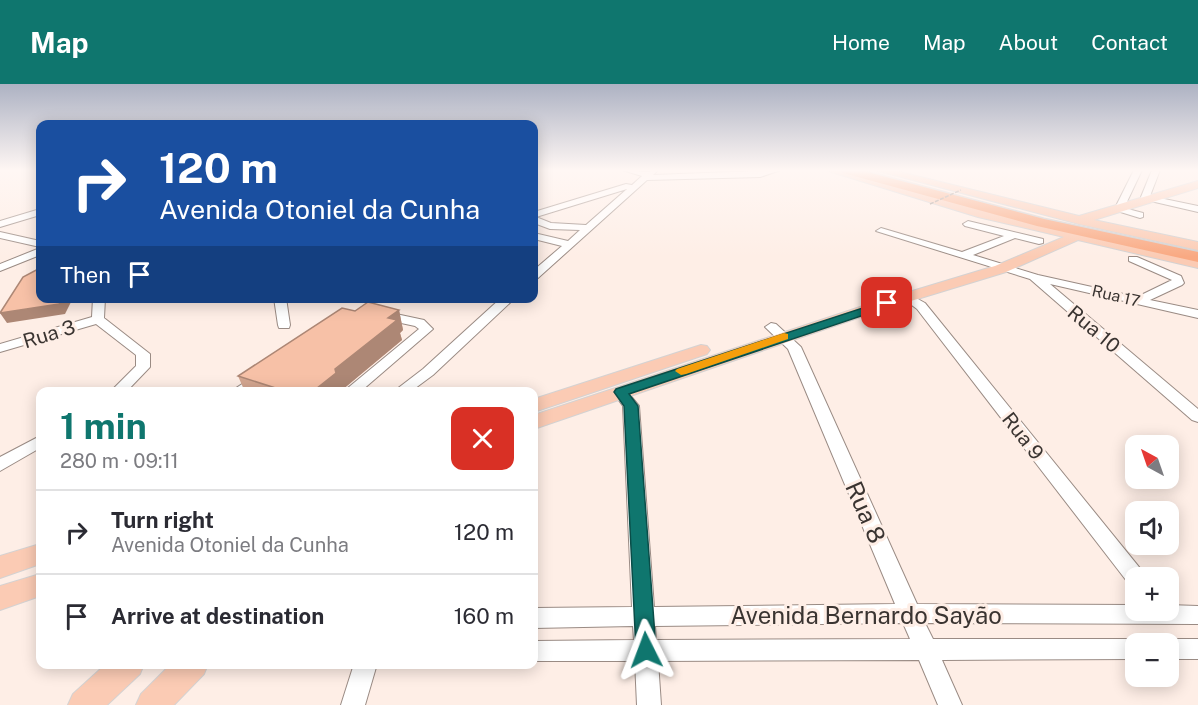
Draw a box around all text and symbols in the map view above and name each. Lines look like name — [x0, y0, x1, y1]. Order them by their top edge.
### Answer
text: Map — [30, 26, 89, 59]
text: Home — [832, 30, 890, 55]
text: Map — [923, 30, 966, 55]
text: About — [999, 30, 1058, 55]
text: Contact — [1091, 30, 1168, 55]
text: 120 m — [159, 143, 278, 192]
icon: right — [60, 144, 138, 222]
text: Avenida Otoniel da Cunha — [159, 193, 480, 225]
icon: arrive — [123, 258, 156, 291]
text: Then — [60, 262, 111, 288]
pin — [861, 277, 912, 328]
street label: Rua 17 — [1090, 281, 1142, 311]
icon: arrive — [870, 286, 903, 319]
street label: Rua 10 — [1063, 300, 1125, 358]
street label: Rua 3 — [20, 315, 78, 353]
text: 1 min — [60, 405, 147, 447]
button: close — [451, 407, 514, 470]
street label: Rua 9 — [997, 408, 1049, 464]
north arrow — [1125, 435, 1179, 489]
map controls — [1125, 435, 1179, 687]
text: 280 m · 09:11 — [60, 449, 179, 473]
street label: Rua 8 — [840, 477, 892, 547]
button: sound — [1125, 501, 1179, 555]
text: Turn right — [111, 507, 214, 533]
icon: right — [60, 516, 93, 549]
text: 120 m — [454, 519, 514, 545]
text: Avenida Otoniel da Cunha — [111, 533, 349, 557]
button: + — [1125, 567, 1179, 621]
icon: arrive — [60, 600, 93, 633]
street label: Avenida Bernardo Sayão — [730, 601, 1002, 629]
text: Arrive at destination — [111, 603, 324, 629]
text: 160 m — [454, 603, 514, 629]
position arrow — [614, 618, 678, 682]
button: − — [1125, 633, 1179, 687]

